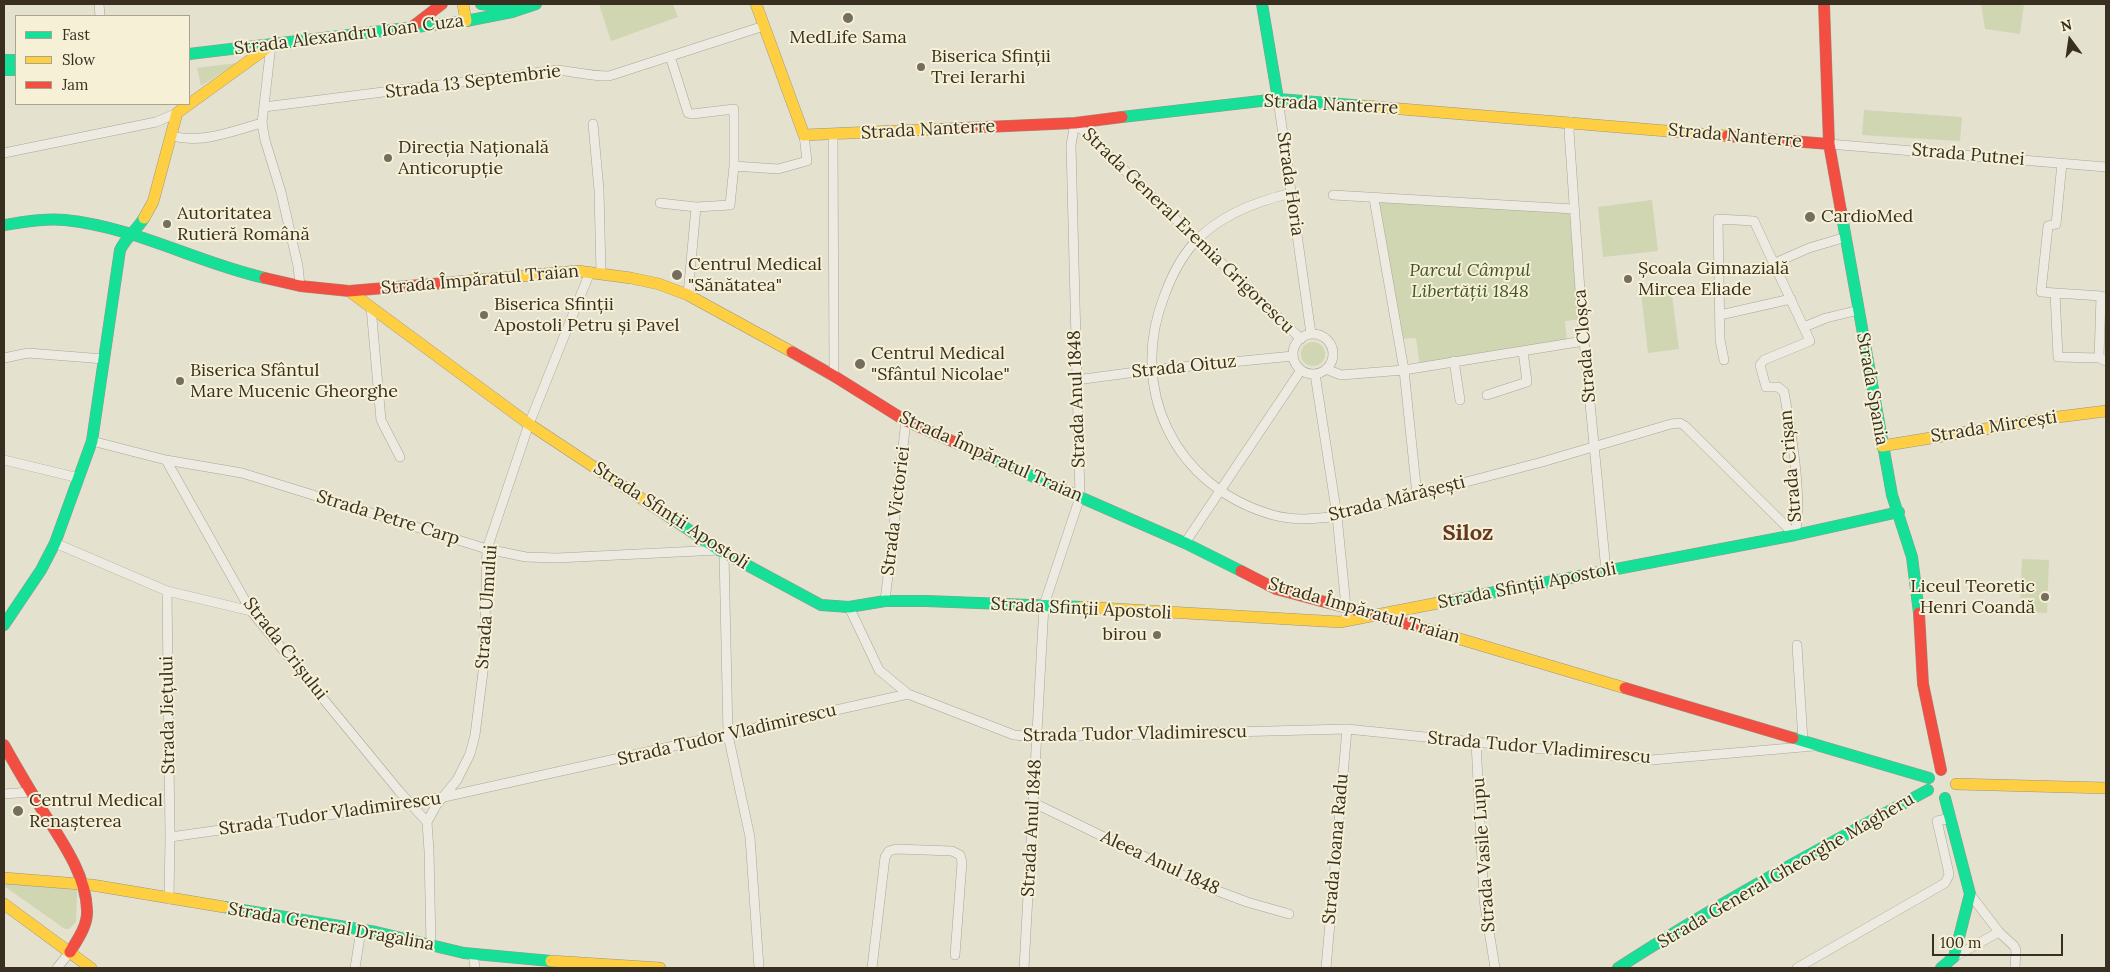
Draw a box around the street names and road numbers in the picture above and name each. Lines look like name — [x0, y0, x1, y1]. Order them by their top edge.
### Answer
street label: Strada Alexandru Ioan Cuza — [233, 10, 465, 60]
street label: Strada 13 Septembrie — [384, 61, 562, 103]
street label: Strada Nanterre — [1263, 91, 1399, 119]
street label: Strada Nanterre — [860, 116, 996, 144]
street label: Strada Nanterre — [1667, 119, 1803, 153]
street label: Strada General Eremia Grigorescu — [1077, 124, 1299, 338]
street label: Strada Horia — [1272, 130, 1308, 238]
street label: Strada Putnei — [1911, 139, 2025, 171]
street label: Strada Împăratul Traian — [380, 261, 580, 299]
street label: Strada Cloșca — [1569, 288, 1601, 404]
street label: Strada Anul 1848 — [1064, 330, 1090, 468]
street label: Strada Spania — [1851, 331, 1893, 447]
street label: Strada Oituz — [1130, 351, 1238, 383]
street label: Strada Mircești — [1929, 406, 2059, 448]
street label: Strada Împăratul Traian — [896, 407, 1086, 507]
street label: Strada Crișan — [1775, 409, 1807, 523]
street label: Strada Victoriei — [877, 445, 915, 577]
street label: Strada Sfinții Apostoli — [589, 458, 753, 574]
street label: Strada Mărășești — [1326, 472, 1468, 526]
street label: Strada Petre Carp — [314, 486, 462, 550]
street label: Strada Ulmului — [472, 544, 502, 670]
street label: Strada Sfinții Apostoli — [1436, 558, 1618, 614]
street label: Strada Împăratul Traian — [1266, 573, 1462, 649]
street label: Strada Crișului — [238, 593, 332, 705]
street label: Strada Sfinții Apostoli — [990, 593, 1172, 625]
street label: Strada Jiețului — [156, 655, 180, 775]
street label: Strada Tudor Vladimirescu — [615, 699, 839, 771]
street label: Strada Tudor Vladimirescu — [1023, 721, 1247, 747]
street label: Strada Tudor Vladimirescu — [1426, 727, 1652, 769]
street label: Strada Anul 1848 — [1018, 759, 1046, 897]
street label: Strada Ioana Radu — [1319, 773, 1353, 925]
street label: Strada Vasile Lupu — [1468, 777, 1500, 933]
street label: Strada Tudor Vladimirescu — [218, 788, 442, 840]
street label: Strada General Gheorghe Magheru — [1654, 788, 1918, 954]
street label: Aleea Anul 1848 — [1097, 826, 1223, 900]
street label: Strada General Dragalina — [226, 898, 436, 956]

